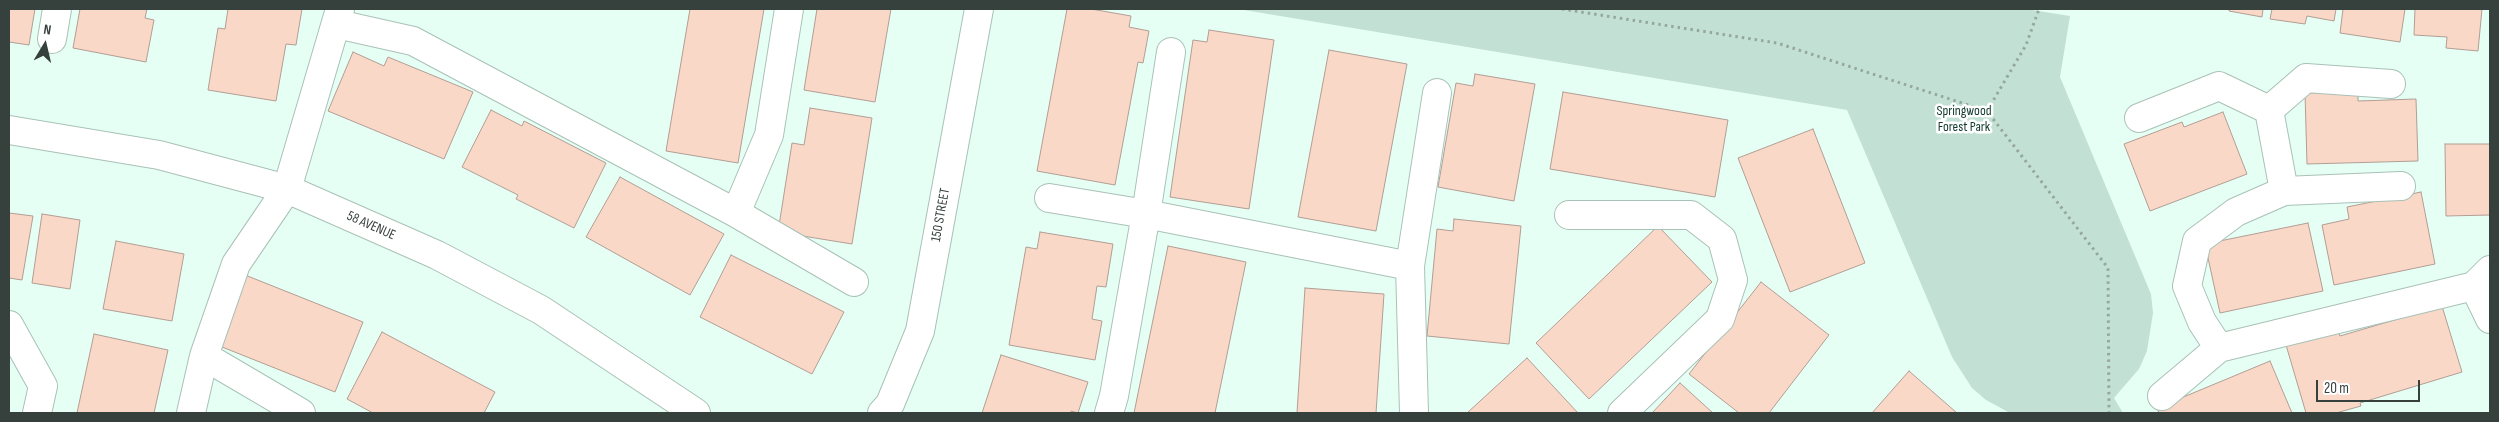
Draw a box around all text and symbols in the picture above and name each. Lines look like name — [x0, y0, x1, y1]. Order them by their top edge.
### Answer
north arrow — [20, 20, 70, 70]
text: N — [42, 21, 52, 39]
park label: Springwood Forest Park — [1936, 103, 1992, 136]
street label: 150 STREET — [928, 187, 954, 243]
street label: 58 AVENUE — [344, 208, 398, 244]
scale bar — [2319, 370, 2423, 402]
text: 20 m — [2324, 379, 2349, 398]

